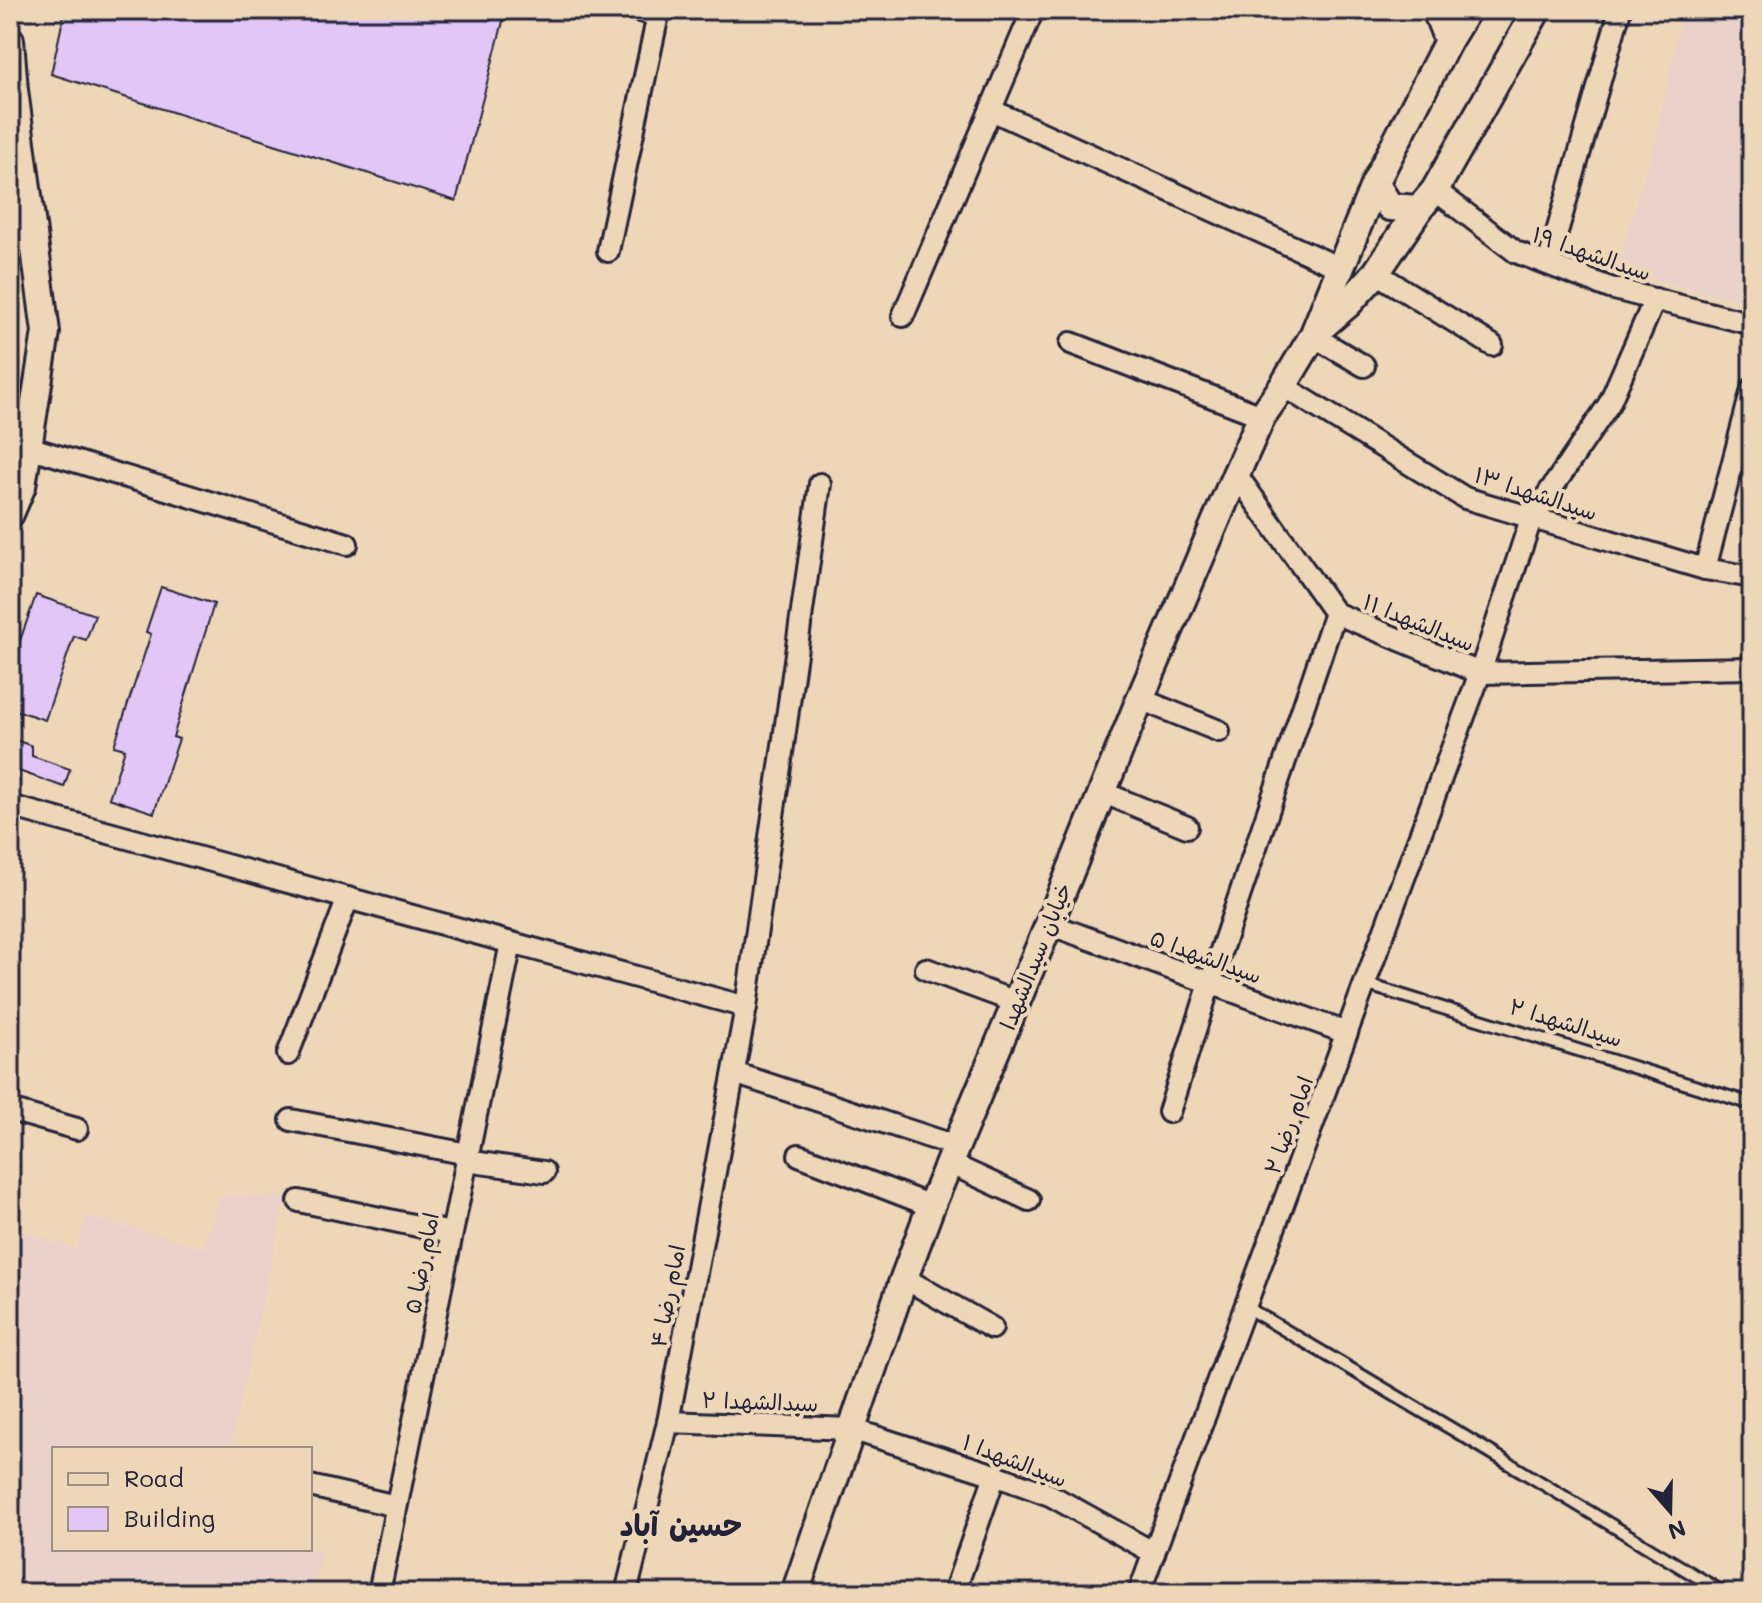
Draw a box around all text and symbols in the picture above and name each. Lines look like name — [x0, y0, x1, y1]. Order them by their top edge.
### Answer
street label: سیدالشهدا ۱۹ — [1529, 219, 1655, 287]
street label: سیدالشهدا ۱۳ — [1471, 459, 1601, 527]
street label: سیدالشهدا ۱۱ — [1359, 587, 1479, 657]
street label: خیابان سیدالشهدا — [992, 878, 1078, 1034]
street label: سیدالشهدا ۵ — [1146, 922, 1266, 990]
street label: سیدالشهدا ۲ — [1506, 991, 1626, 1053]
street label: امام رضا ۲ — [1257, 1072, 1322, 1179]
street label: امام رضا ۵ — [397, 1210, 448, 1317]
street label: امام رضا ۴ — [643, 1242, 694, 1350]
street label: سیدالشهدا ۲ — [701, 1384, 819, 1418]
street label: سیدالشهدا ۱ — [959, 1427, 1071, 1493]
legend — [52, 1447, 312, 1551]
text: Road — [124, 1462, 184, 1493]
north arrow — [1630, 1471, 1710, 1551]
text: Building — [124, 1502, 215, 1533]
district label: حسین آباد — [620, 1504, 742, 1544]
text: N — [1664, 1514, 1690, 1547]

